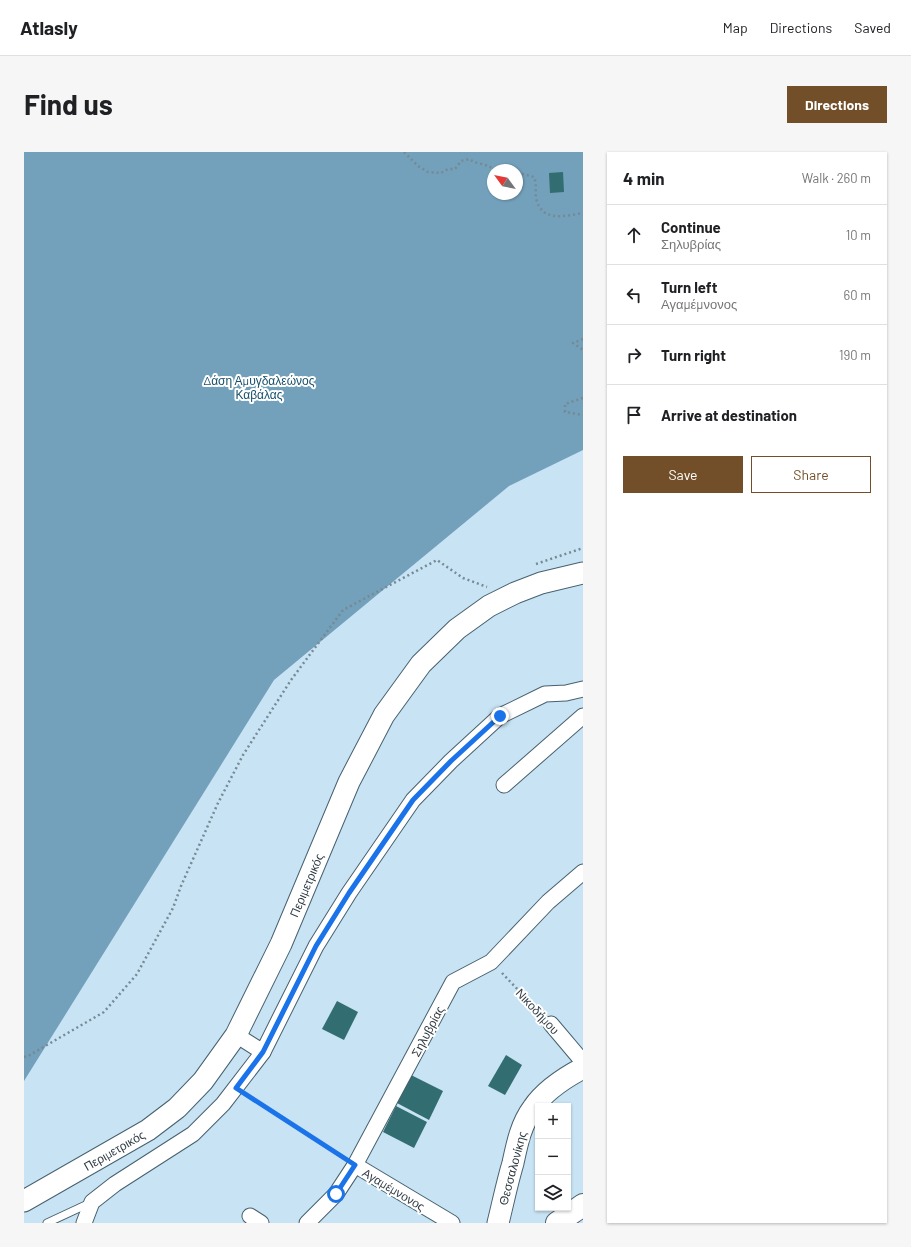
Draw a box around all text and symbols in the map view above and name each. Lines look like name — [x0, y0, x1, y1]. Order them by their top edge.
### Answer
text: Atlasly — [20, 16, 78, 39]
text: Map — [723, 19, 748, 36]
text: Directions — [770, 19, 832, 36]
text: Saved — [854, 19, 891, 36]
button: Directions — [787, 86, 887, 123]
text: Find us — [24, 87, 113, 121]
north arrow — [487, 164, 523, 200]
text: 4 min — [623, 168, 665, 188]
text: Walk · 260 m — [802, 170, 871, 186]
text: Continue — [661, 218, 721, 236]
icon: ahead — [623, 224, 645, 246]
text: 10 m — [846, 227, 871, 243]
text: Σηλυβρίας — [661, 236, 721, 252]
text: Turn left — [661, 278, 717, 296]
icon: left — [623, 284, 645, 306]
text: 60 m — [844, 287, 871, 303]
text: Αγαμέμνονος — [661, 296, 737, 312]
icon: right — [623, 344, 645, 366]
text: Turn right — [661, 346, 726, 364]
text: 190 m — [839, 347, 871, 363]
park label: Δάση Αμυγδαλεώνος Καβάλας — [204, 373, 315, 402]
icon: arrive — [623, 404, 645, 426]
text: Arrive at destination — [661, 406, 797, 424]
button: Save — [623, 456, 743, 493]
button: Share — [751, 456, 871, 493]
route end — [491, 707, 509, 725]
street label: Περιμετρικός — [286, 851, 327, 919]
street label: Νικοδήμου — [513, 985, 563, 1037]
street label: Σηλυβρίας — [408, 1003, 447, 1059]
map controls — [535, 1103, 571, 1211]
button: + — [535, 1103, 571, 1139]
street label: Περιμετρικός — [81, 1127, 148, 1174]
street label: Θεσσαλονίκης — [495, 1129, 530, 1207]
button: − — [535, 1139, 571, 1175]
street label: Αγαμέμνονος — [360, 1165, 428, 1214]
button: layers — [535, 1175, 571, 1211]
route start — [327, 1185, 345, 1203]

